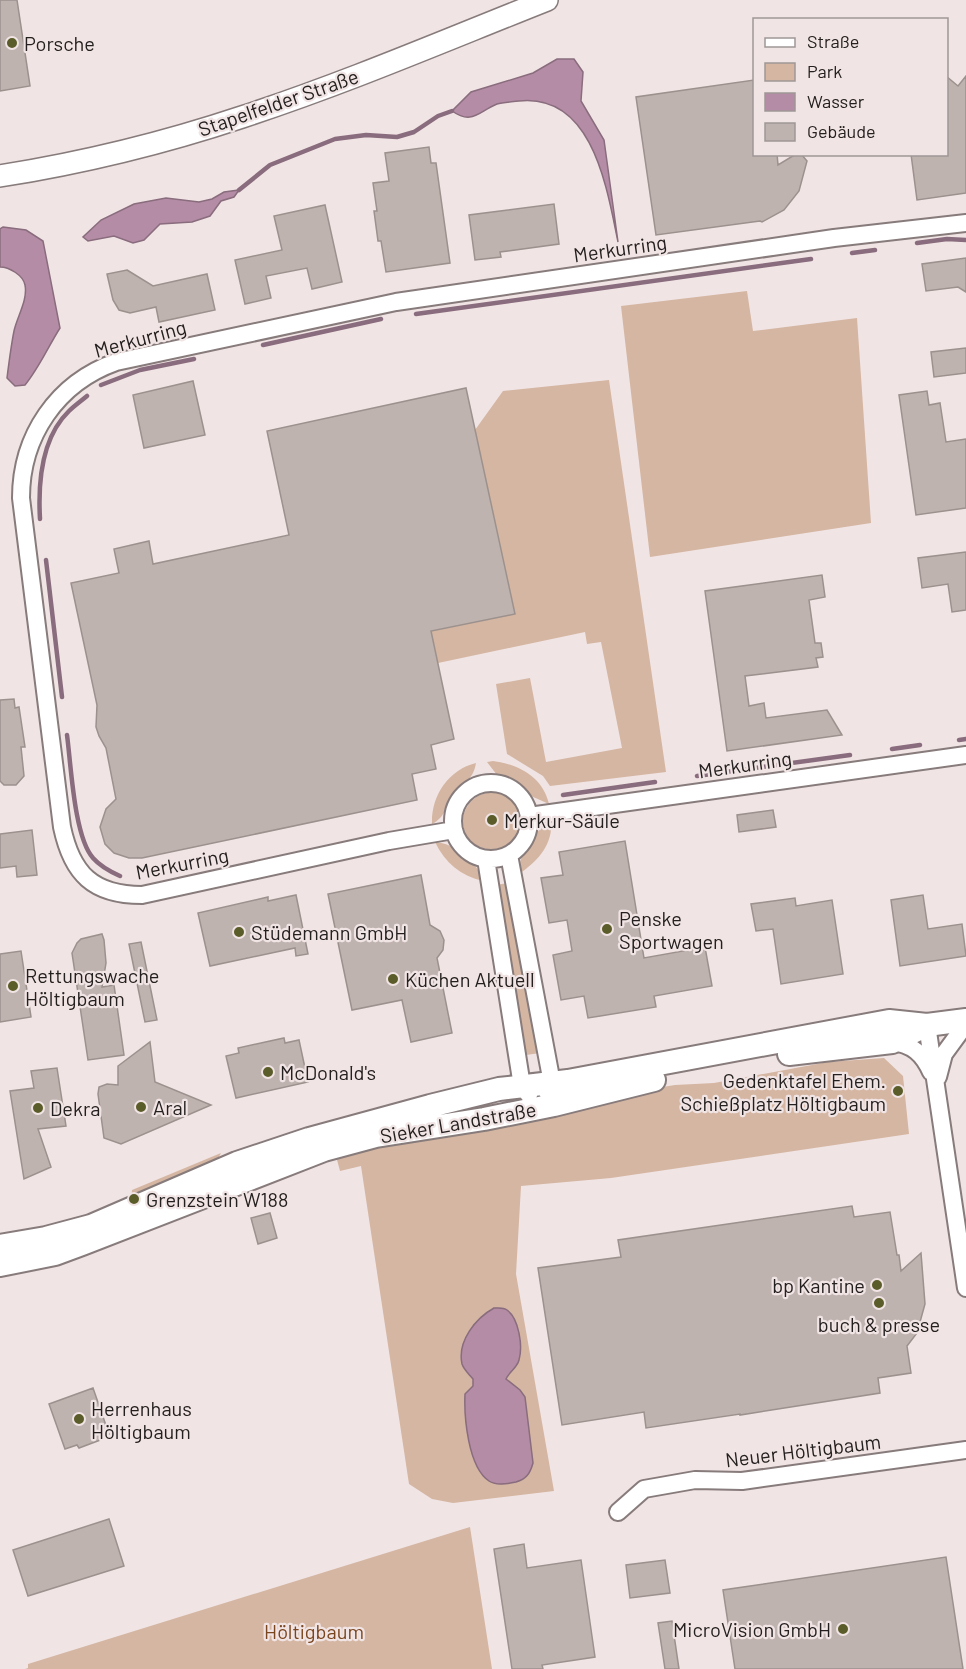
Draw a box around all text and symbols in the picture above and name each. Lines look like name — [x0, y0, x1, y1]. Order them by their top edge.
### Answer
legend — [753, 18, 948, 156]
text: Straße — [807, 30, 859, 52]
place label: Porsche — [24, 31, 95, 55]
marker: Porsche — [5, 36, 19, 50]
text: Park — [807, 60, 842, 82]
street label: Stapelfelder Straße — [195, 63, 361, 141]
text: Wasser — [807, 90, 865, 112]
text: Gebäude — [807, 120, 876, 142]
street label: Merkurring — [572, 230, 668, 266]
street label: Merkurring — [91, 314, 189, 362]
street label: Merkurring — [697, 746, 793, 782]
place label: Merkur-Säule — [504, 808, 620, 832]
marker: Merkur-Säule — [485, 813, 499, 827]
street label: Merkurring — [134, 842, 230, 884]
place label: Penske Sportwagen — [619, 906, 724, 953]
place label: Stüdemann GmbH — [251, 920, 407, 944]
marker: Penske Sportwagen — [600, 922, 614, 936]
marker: Stüdemann GmbH — [232, 925, 246, 939]
place label: Rettungswache Höltigbaum — [25, 963, 159, 1010]
place label: Küchen Aktuell — [405, 967, 535, 991]
marker: Küchen Aktuell — [386, 972, 400, 986]
marker: Rettungswache Höltigbaum — [6, 979, 20, 993]
place label: McDonald's — [280, 1060, 376, 1084]
marker: McDonald's — [261, 1065, 275, 1079]
place label: Gedenktafel Ehem. Schießplatz Höltigbaum — [680, 1068, 886, 1115]
marker: Gedenktafel Ehem. Schießplatz Höltigbaum — [891, 1084, 905, 1098]
place label: Aral — [153, 1095, 187, 1119]
place label: Dekra — [50, 1096, 101, 1120]
street label: Sieker Landstraße — [378, 1096, 538, 1148]
marker: Aral — [134, 1100, 148, 1114]
marker: Dekra — [31, 1101, 45, 1115]
place label: Grenzstein W188 — [146, 1187, 288, 1211]
marker: Grenzstein W188 — [127, 1192, 141, 1206]
place label: bp Kantine — [772, 1273, 865, 1297]
marker: bp Kantine — [870, 1278, 884, 1292]
marker: buch & presse — [872, 1296, 886, 1310]
place label: buch & presse — [818, 1312, 940, 1336]
place label: Herrenhaus Höltigbaum — [91, 1396, 192, 1443]
marker: Herrenhaus Höltigbaum — [72, 1412, 86, 1426]
street label: Neuer Höltigbaum — [724, 1429, 882, 1471]
place label: MicroVision GmbH — [673, 1617, 831, 1641]
park label: Höltigbaum — [264, 1619, 364, 1643]
marker: MicroVision GmbH — [836, 1622, 850, 1636]

